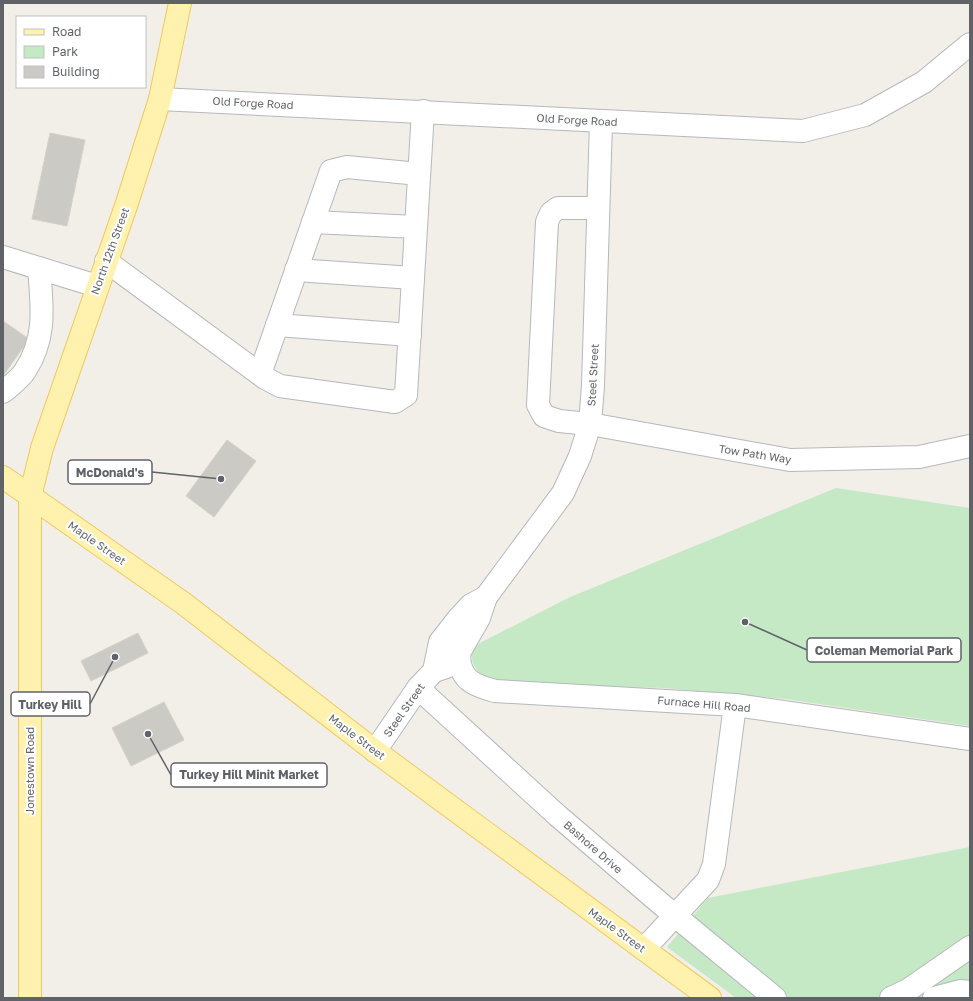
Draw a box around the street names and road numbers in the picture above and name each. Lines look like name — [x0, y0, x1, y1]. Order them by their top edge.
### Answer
street label: Old Forge Road — [212, 94, 294, 111]
street label: Old Forge Road — [536, 111, 618, 128]
street label: North 12th Street — [88, 206, 131, 296]
street label: Steel Street — [584, 343, 601, 407]
street label: Tow Path Way — [718, 441, 792, 466]
street label: Maple Street — [66, 518, 129, 567]
street label: Steel Street — [380, 680, 427, 739]
street label: Furnace Hill Road — [657, 693, 751, 714]
street label: Maple Street — [326, 711, 388, 762]
street label: Jonestown Road — [23, 727, 36, 815]
street label: Bashore Drive — [561, 818, 625, 876]
street label: Maple Street — [586, 904, 648, 955]

